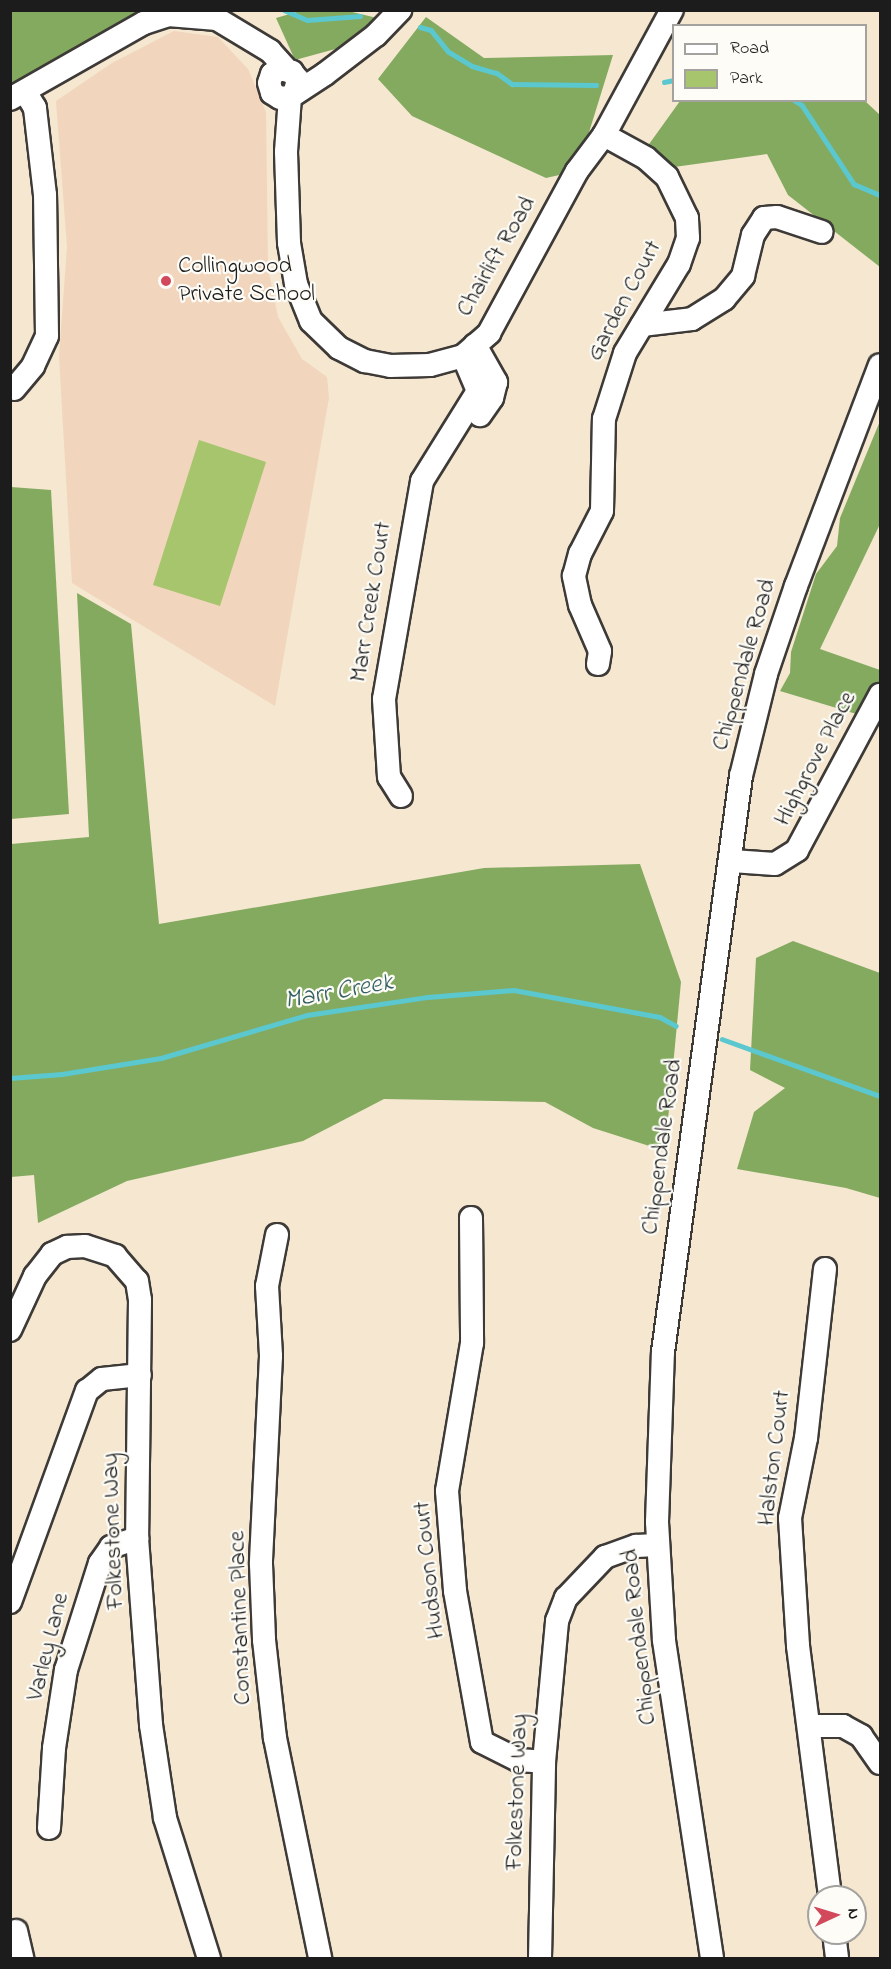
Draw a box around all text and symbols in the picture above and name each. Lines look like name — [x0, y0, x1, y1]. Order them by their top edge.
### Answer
legend — [672, 24, 867, 102]
text: Road — [730, 36, 769, 62]
text: Park — [730, 66, 763, 92]
street label: Chairlift Road — [451, 192, 543, 322]
street label: Garden Court — [581, 236, 669, 366]
place label: Collingwood Private School — [178, 253, 315, 309]
marker: Collingwood Private School — [159, 274, 173, 288]
street label: Marr Creek Court — [345, 520, 399, 684]
street label: Chippendale Road — [707, 576, 783, 754]
street label: Highgrove Place — [769, 687, 863, 831]
water label: Marr Creek — [282, 968, 396, 1018]
street label: Chippendale Road — [636, 1057, 690, 1237]
street label: Halston Court — [752, 1389, 798, 1527]
street label: Folkestone Way — [97, 1452, 131, 1610]
street label: Hudson Court — [408, 1500, 452, 1640]
street label: Constantine Place — [224, 1530, 258, 1706]
street label: Chippendale Road — [616, 1547, 664, 1727]
street label: Varley Lane — [22, 1590, 76, 1704]
street label: Folkestone Way — [501, 1713, 535, 1871]
north arrow — [807, 1885, 867, 1945]
text: N — [841, 1908, 865, 1920]

